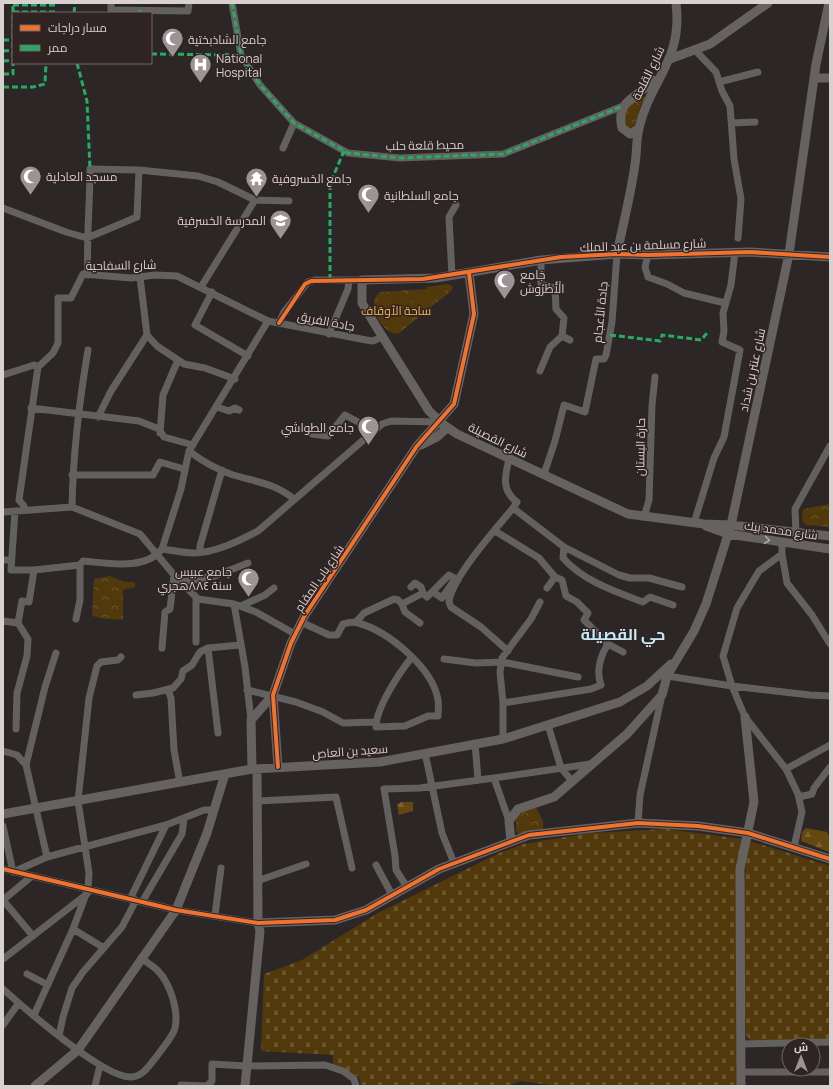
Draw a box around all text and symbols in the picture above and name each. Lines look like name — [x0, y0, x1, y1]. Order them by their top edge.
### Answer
legend — [12, 12, 152, 64]
text: مسار دراجات — [48, 19, 107, 36]
mosque icon: جامع الشاذبختية — [160, 26, 186, 59]
place label: جامع الشاذبختية — [188, 31, 267, 48]
text: ممر — [47, 39, 67, 56]
street label: شارع القلعة — [628, 43, 668, 103]
place label: National Hospital — [216, 50, 262, 81]
hospital icon: National Hospital — [187, 52, 213, 85]
street label: محيط قلعة حلب — [386, 136, 464, 154]
mosque icon: مسجد العادلية — [17, 163, 43, 196]
temple icon: جامع الخسروفية — [243, 165, 269, 198]
place label: مسجد العادلية — [46, 168, 117, 185]
place label: جامع الخسروفية — [272, 170, 352, 187]
mosque icon: جامع السلطانية — [356, 182, 382, 215]
place label: جامع السلطانية — [384, 187, 459, 204]
school or university icon: المدرسة الخسرفية — [268, 207, 294, 240]
place label: المدرسة الخسرفية — [177, 212, 266, 229]
street label: شارع مسلمة بن عبد الملك — [580, 234, 707, 256]
street label: شارع السفاحية — [85, 256, 157, 274]
place label: جَامِع الْأُطْرُوش — [520, 266, 565, 297]
mosque icon: جَامِع الْأُطْرُوش — [491, 268, 517, 301]
street label: جادة الأعجام — [588, 280, 612, 344]
park label: ساحة الأوقاف — [361, 302, 431, 319]
street label: جادة الفريق — [296, 307, 356, 335]
street label: شارع عنتر بن شداد — [735, 327, 769, 413]
mosque icon: جامع الطواشي — [356, 414, 382, 447]
street label: شارع القصيلة — [465, 418, 531, 462]
street label: حارة البستان — [631, 418, 649, 476]
place label: جامع الطواشي — [281, 419, 354, 438]
street label: شارع محمد بيك — [743, 516, 819, 544]
one-way arrow — [764, 535, 770, 544]
street label: شارع باب المقام — [290, 541, 348, 615]
place label: جامع عبيس سنة ٨٨٤هجري — [157, 563, 232, 596]
mosque icon: جامع عبيس سنة ٨٨٤هجري — [235, 565, 261, 598]
district label: حي القصيلة — [581, 623, 665, 647]
street label: سعيد بن العاص — [312, 740, 389, 762]
north arrow — [781, 1037, 821, 1077]
text: ش — [794, 1039, 808, 1054]

